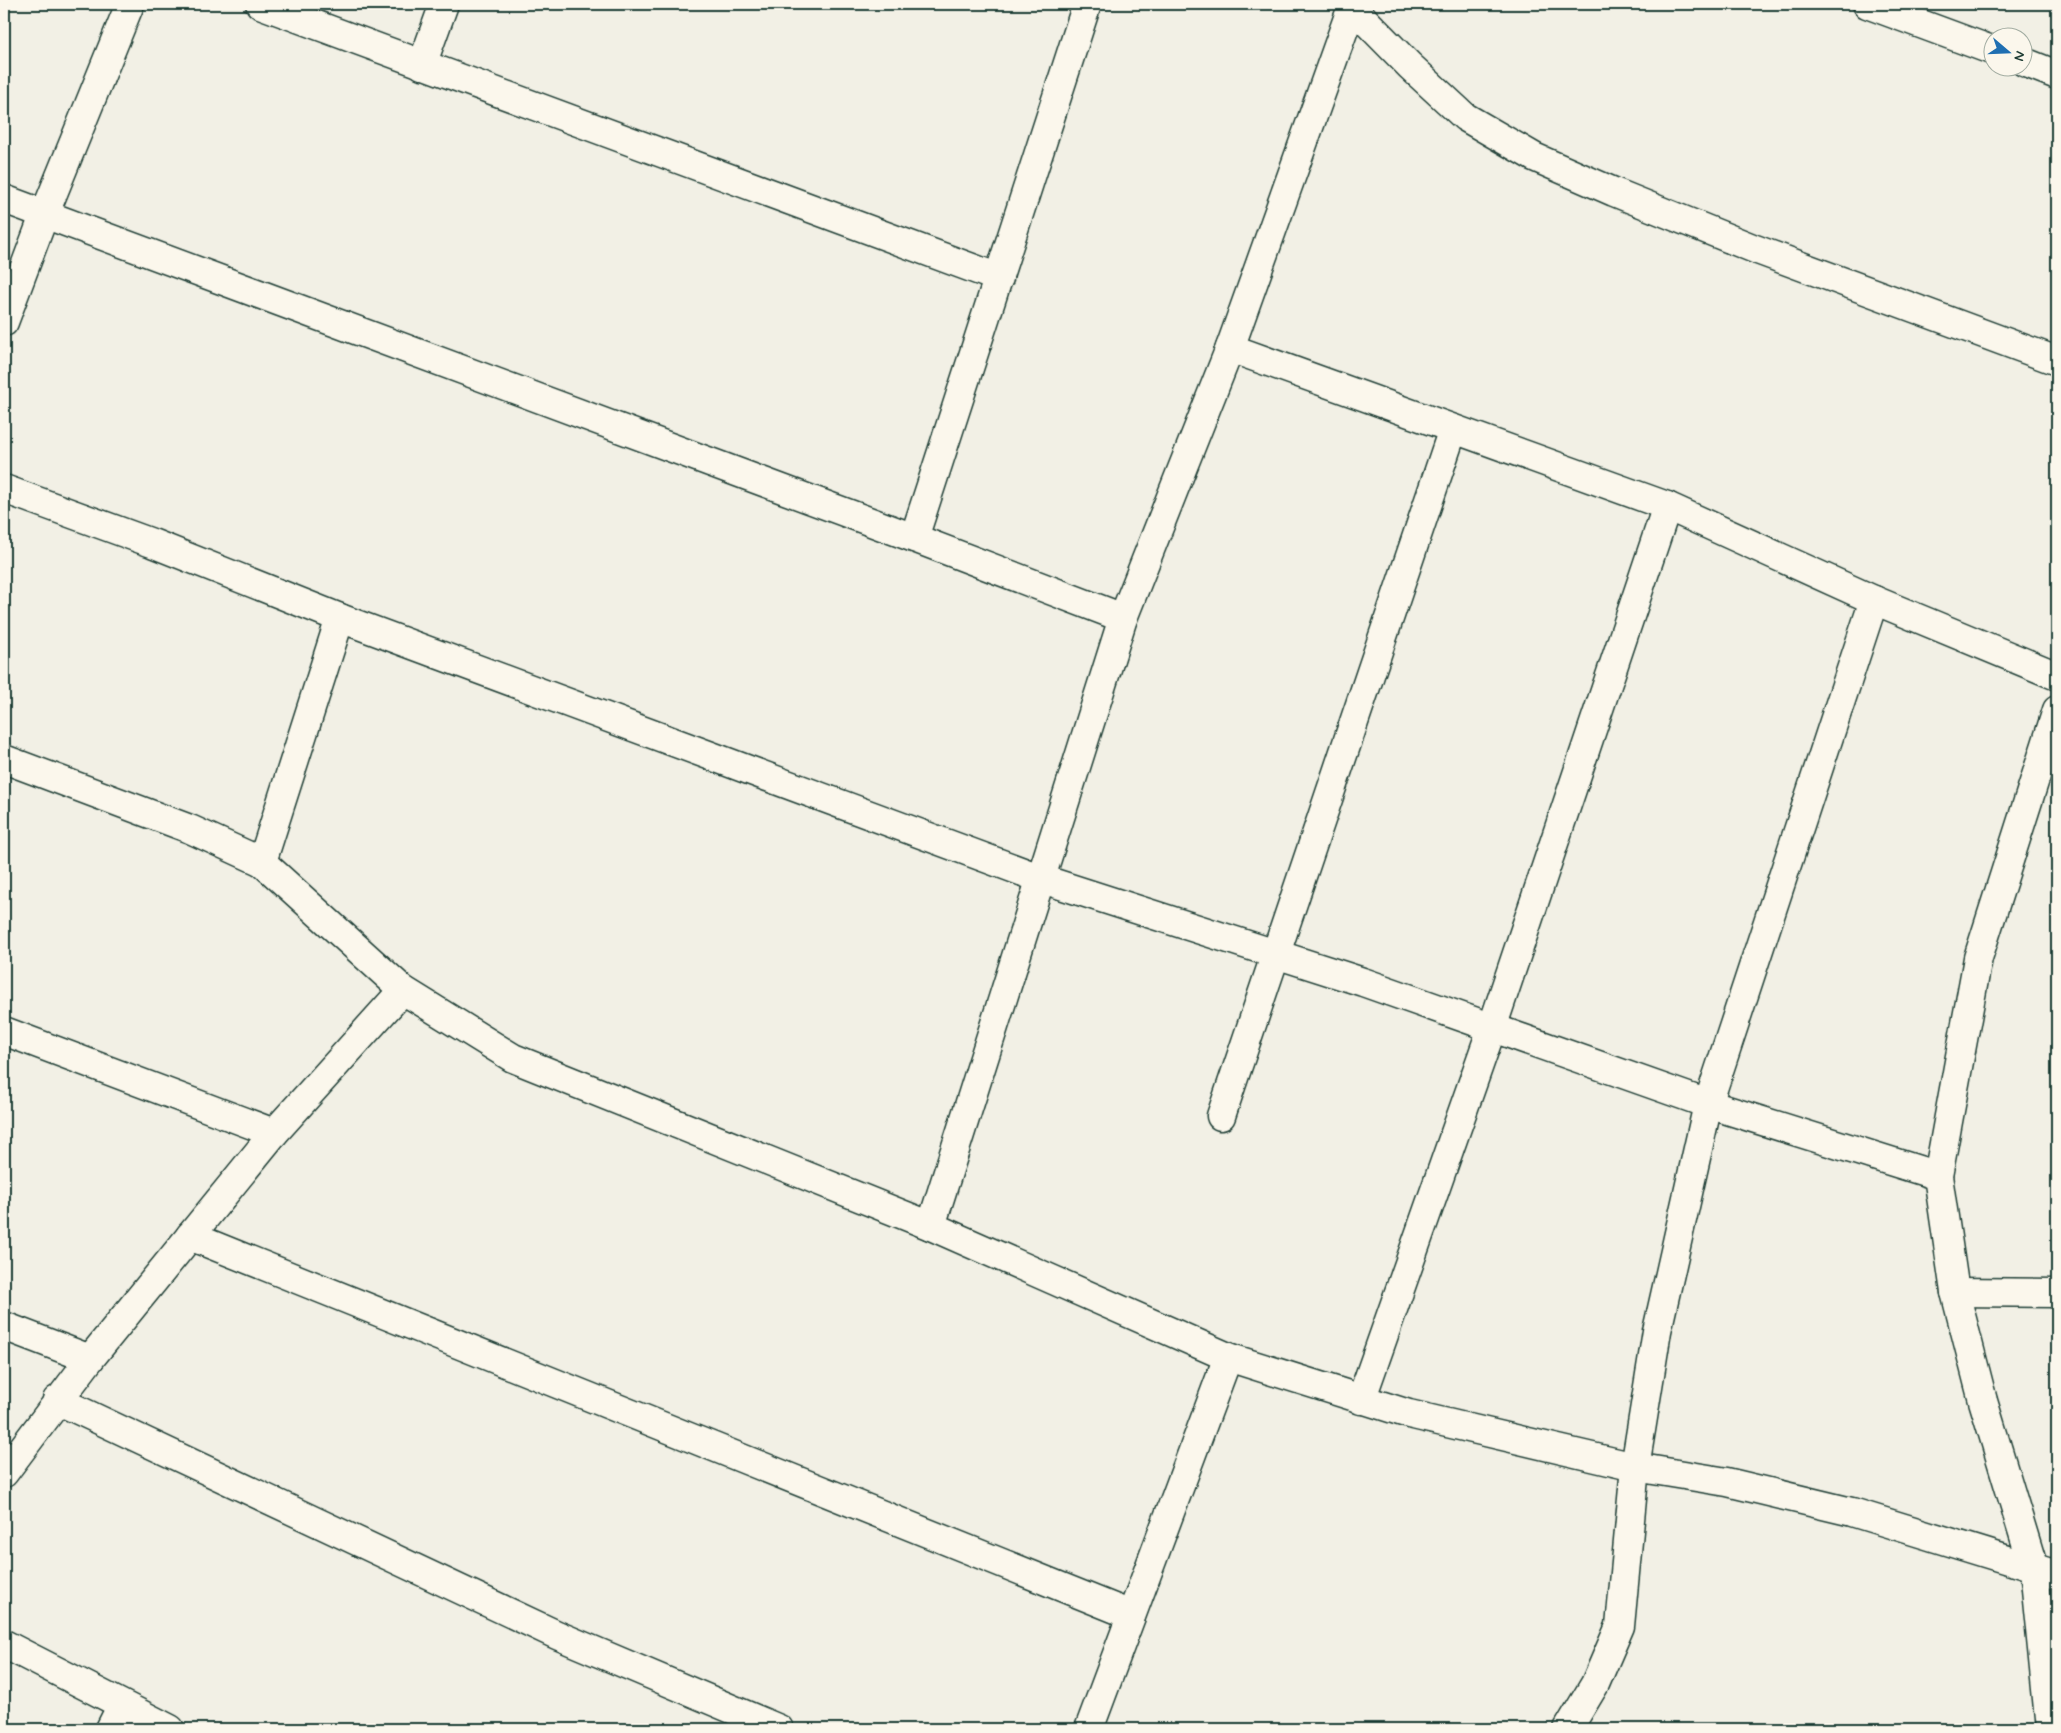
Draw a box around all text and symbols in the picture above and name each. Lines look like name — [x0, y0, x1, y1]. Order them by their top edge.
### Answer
north arrow — [1984, 28, 2034, 78]
text: N — [2009, 49, 2029, 63]

